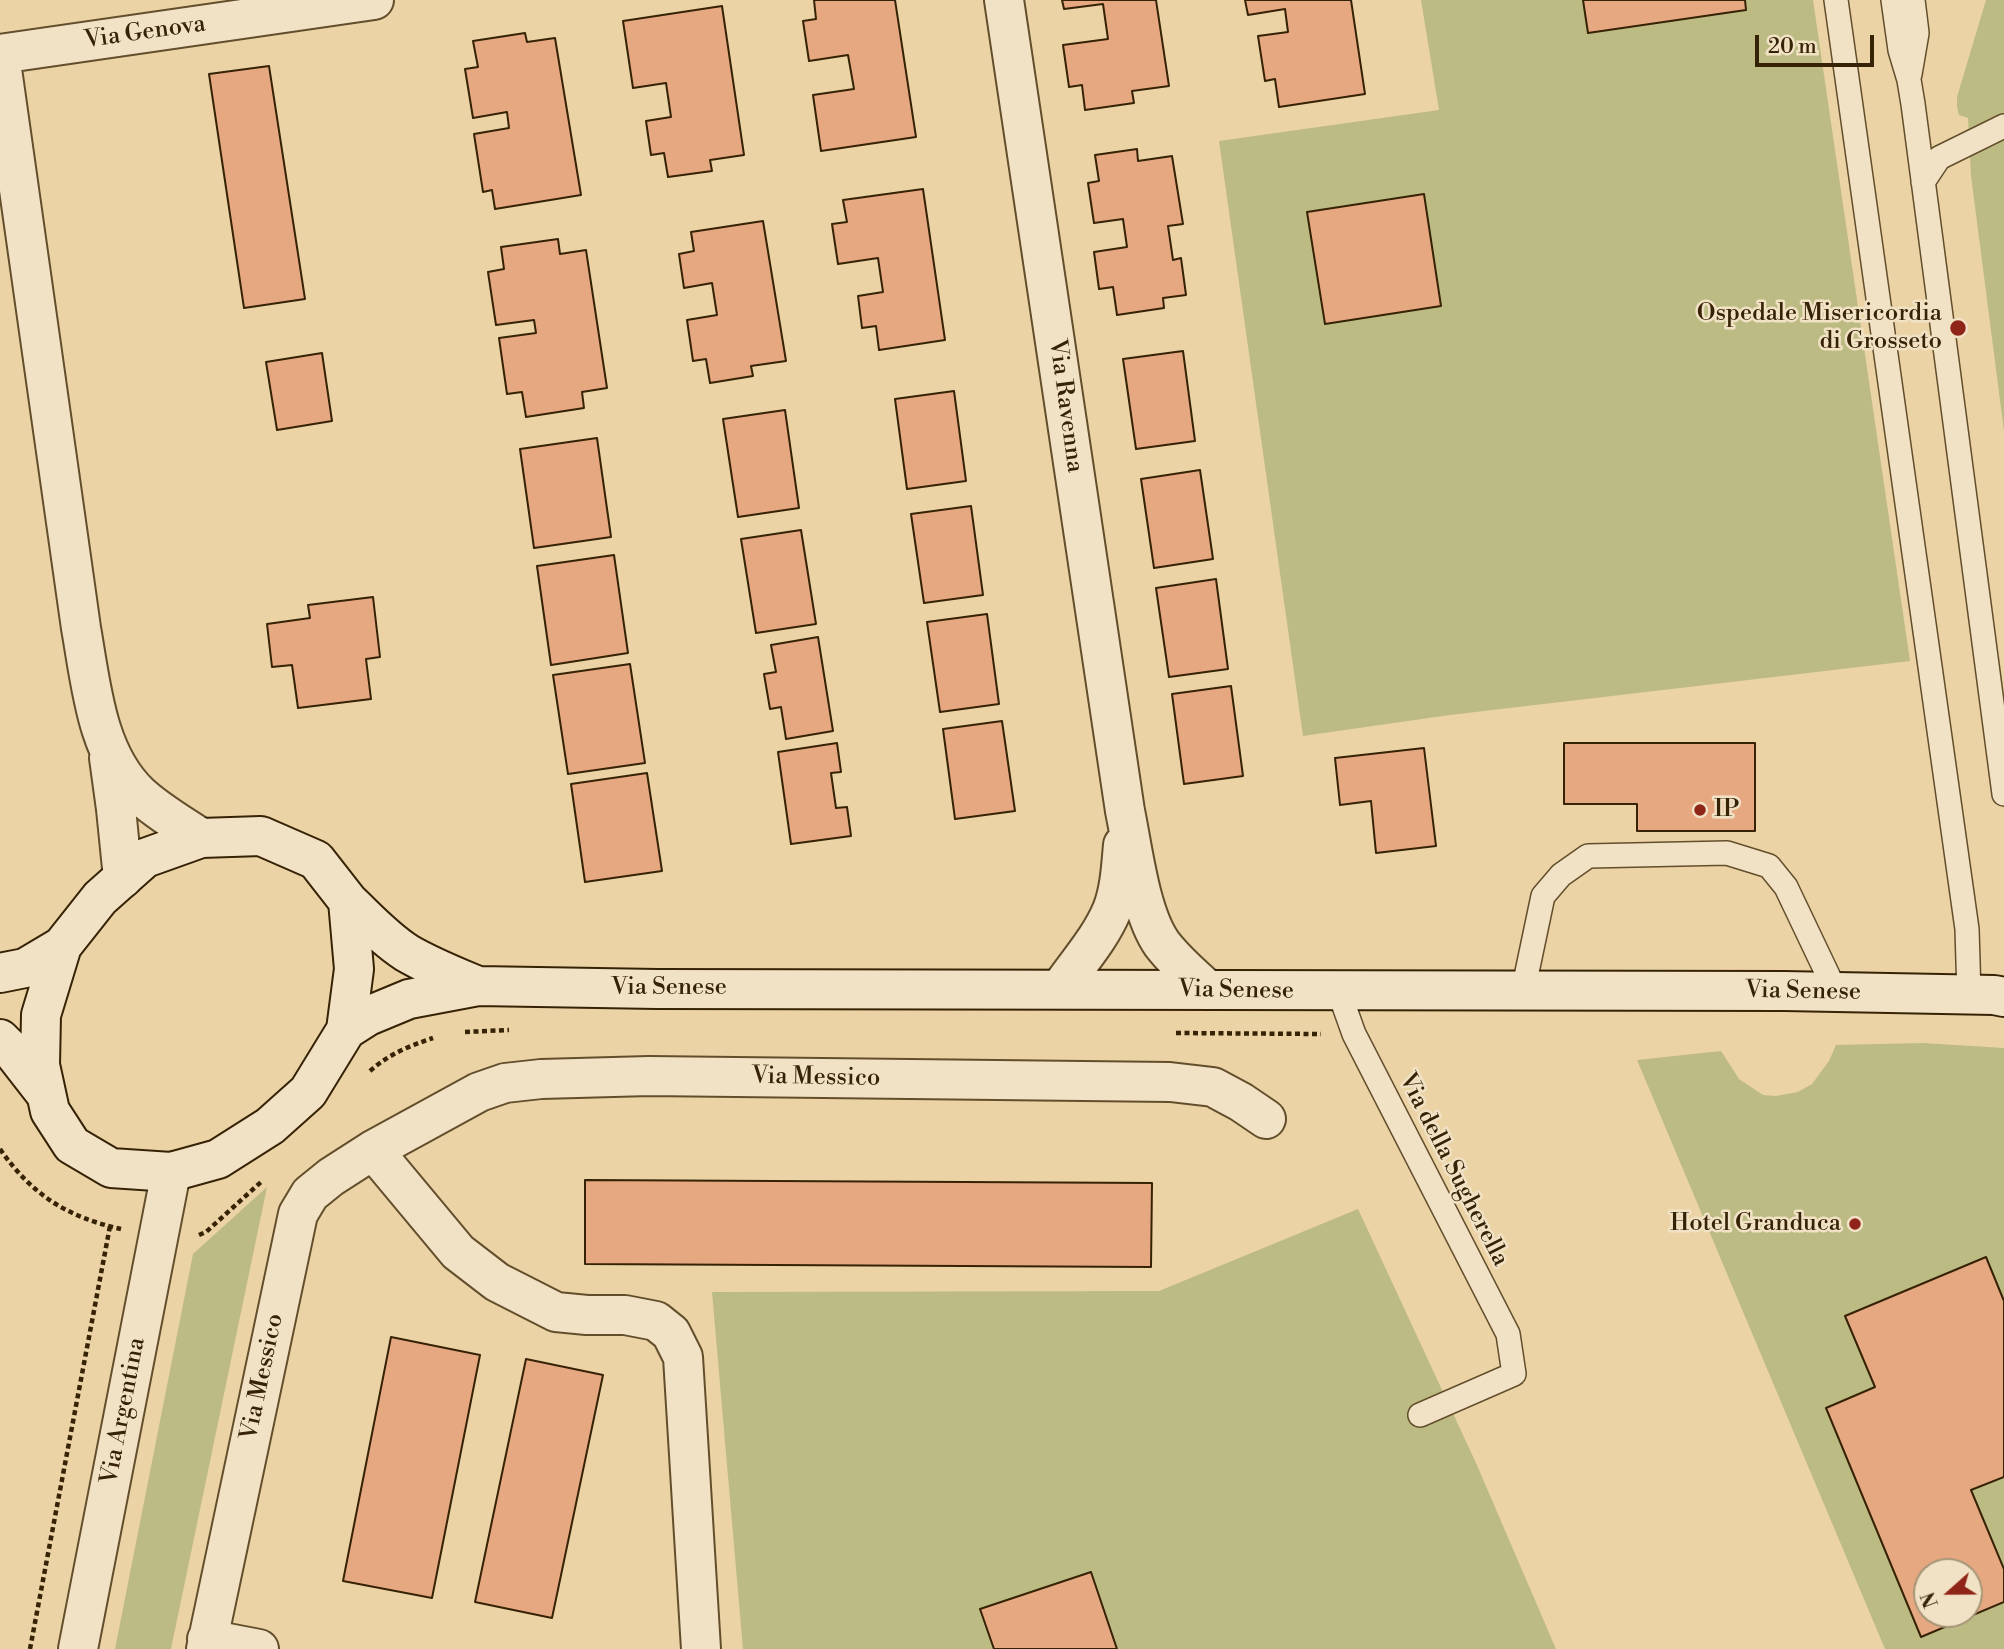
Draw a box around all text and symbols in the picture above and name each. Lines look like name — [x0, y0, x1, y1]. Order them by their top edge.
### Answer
street label: Via Genova — [83, 10, 207, 56]
scale bar — [1759, 21, 1878, 65]
text: 20 m — [1768, 34, 1817, 60]
place label: Ospedale Misericordia di Grosseto — [1697, 300, 1942, 356]
marker: Ospedale Misericordia di Grosseto — [1948, 318, 1968, 338]
street label: Via Ravenna — [1041, 337, 1089, 475]
place label: IP — [1714, 796, 1740, 824]
marker: IP — [1692, 802, 1708, 818]
street label: Via Senese — [611, 974, 727, 1002]
street label: Via Senese — [1178, 976, 1294, 1006]
street label: Via Senese — [1745, 977, 1861, 1007]
street label: Via Messico — [751, 1062, 881, 1094]
street label: Via della Sugherella — [1392, 1069, 1514, 1271]
place label: Hotel Granduca — [1670, 1210, 1841, 1238]
marker: Hotel Granduca — [1847, 1216, 1863, 1232]
street label: Via Messico — [236, 1311, 290, 1443]
street label: Via Argentina — [96, 1335, 152, 1487]
north arrow — [1913, 1558, 1983, 1628]
text: N — [1916, 1588, 1944, 1611]

